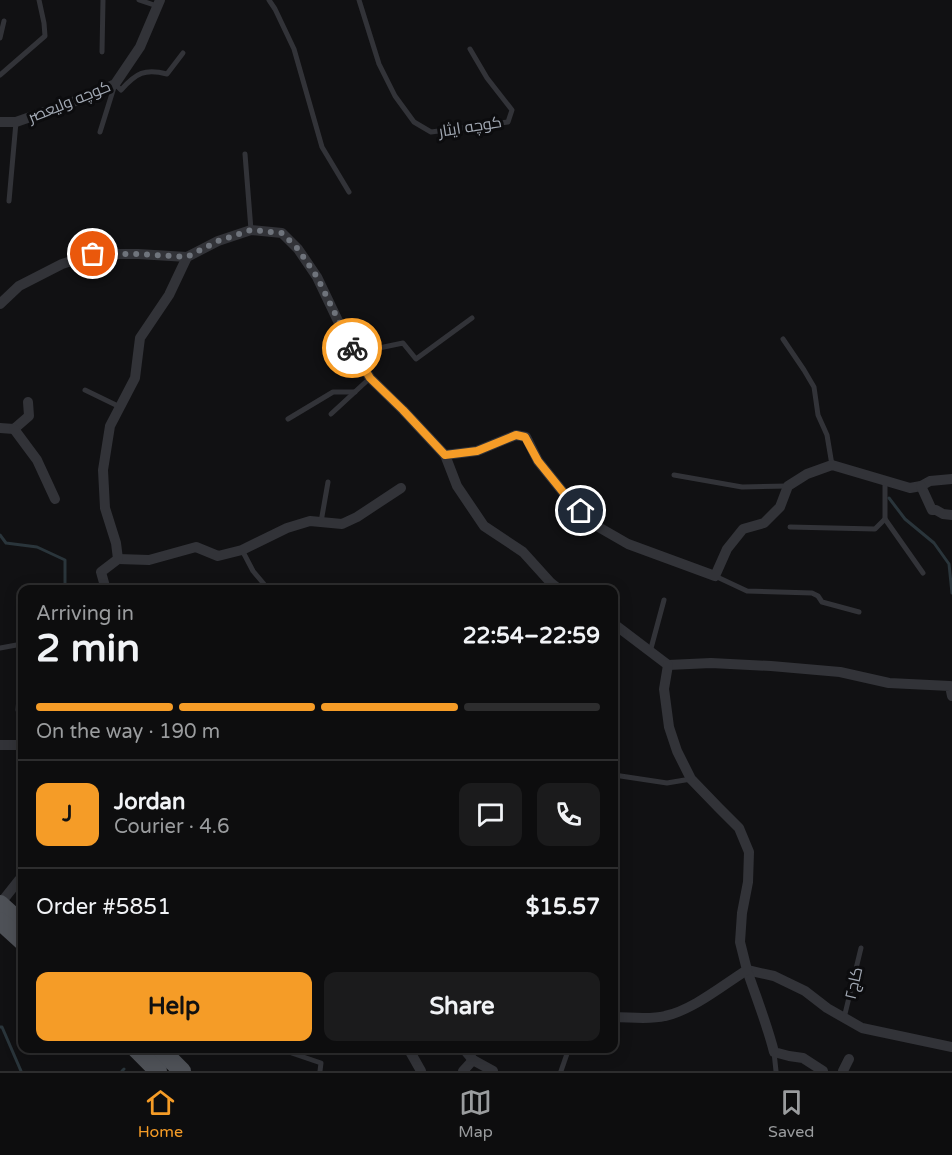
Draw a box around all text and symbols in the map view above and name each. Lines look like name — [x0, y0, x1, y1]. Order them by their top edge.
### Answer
street label: کوچه ولیعصر — [24, 76, 114, 129]
street label: کوچه ایثار — [436, 112, 503, 143]
pin — [67, 228, 118, 279]
icon: bag — [76, 237, 109, 270]
courier — [322, 318, 382, 378]
icon: bike — [336, 332, 369, 365]
pin — [555, 485, 606, 536]
icon: home — [564, 494, 597, 527]
text: Arriving in — [36, 602, 134, 626]
text: 22:54–22:59 — [463, 623, 600, 649]
text: 2 min — [36, 625, 140, 672]
text: On the way · 190 m — [36, 720, 220, 744]
button: chat — [459, 783, 522, 846]
button: phone — [537, 783, 600, 846]
text: Jordan — [114, 789, 185, 815]
text: J — [62, 801, 73, 827]
text: Courier · 4.6 — [114, 815, 229, 839]
text: Order #5851 — [36, 894, 171, 920]
text: $15.57 — [526, 894, 600, 920]
street label: کاج۲ — [841, 965, 868, 1002]
button: Help — [36, 972, 312, 1041]
button: Share — [324, 972, 600, 1041]
tab: Home — [138, 1086, 183, 1142]
tab: Map — [458, 1086, 493, 1142]
tab: Saved — [768, 1086, 814, 1142]

